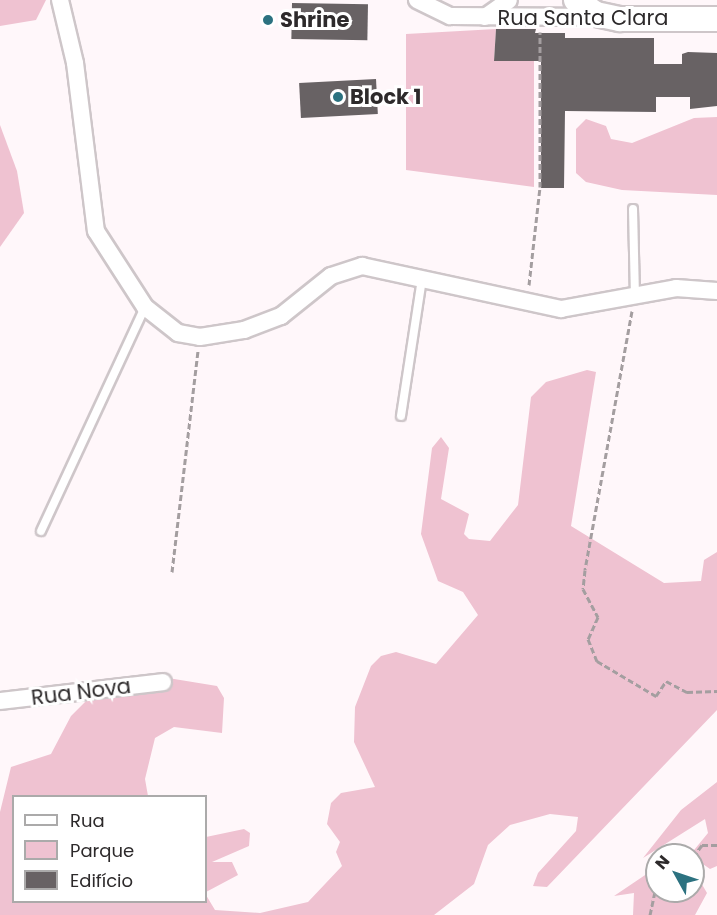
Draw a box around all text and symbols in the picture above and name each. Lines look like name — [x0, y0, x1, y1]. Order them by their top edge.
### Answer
street label: Rua Santa Clara — [497, 5, 669, 31]
place label: Shrine — [280, 7, 349, 33]
marker: Shrine — [261, 13, 275, 27]
place label: Block 1 — [350, 84, 421, 110]
marker: Block 1 — [331, 90, 345, 104]
street label: Rua Nova — [30, 673, 132, 711]
legend — [12, 795, 207, 903]
text: Rua — [70, 808, 105, 833]
text: Parque — [70, 838, 134, 863]
north arrow — [645, 843, 705, 903]
text: N — [650, 850, 675, 874]
text: Edifício — [70, 868, 133, 893]

